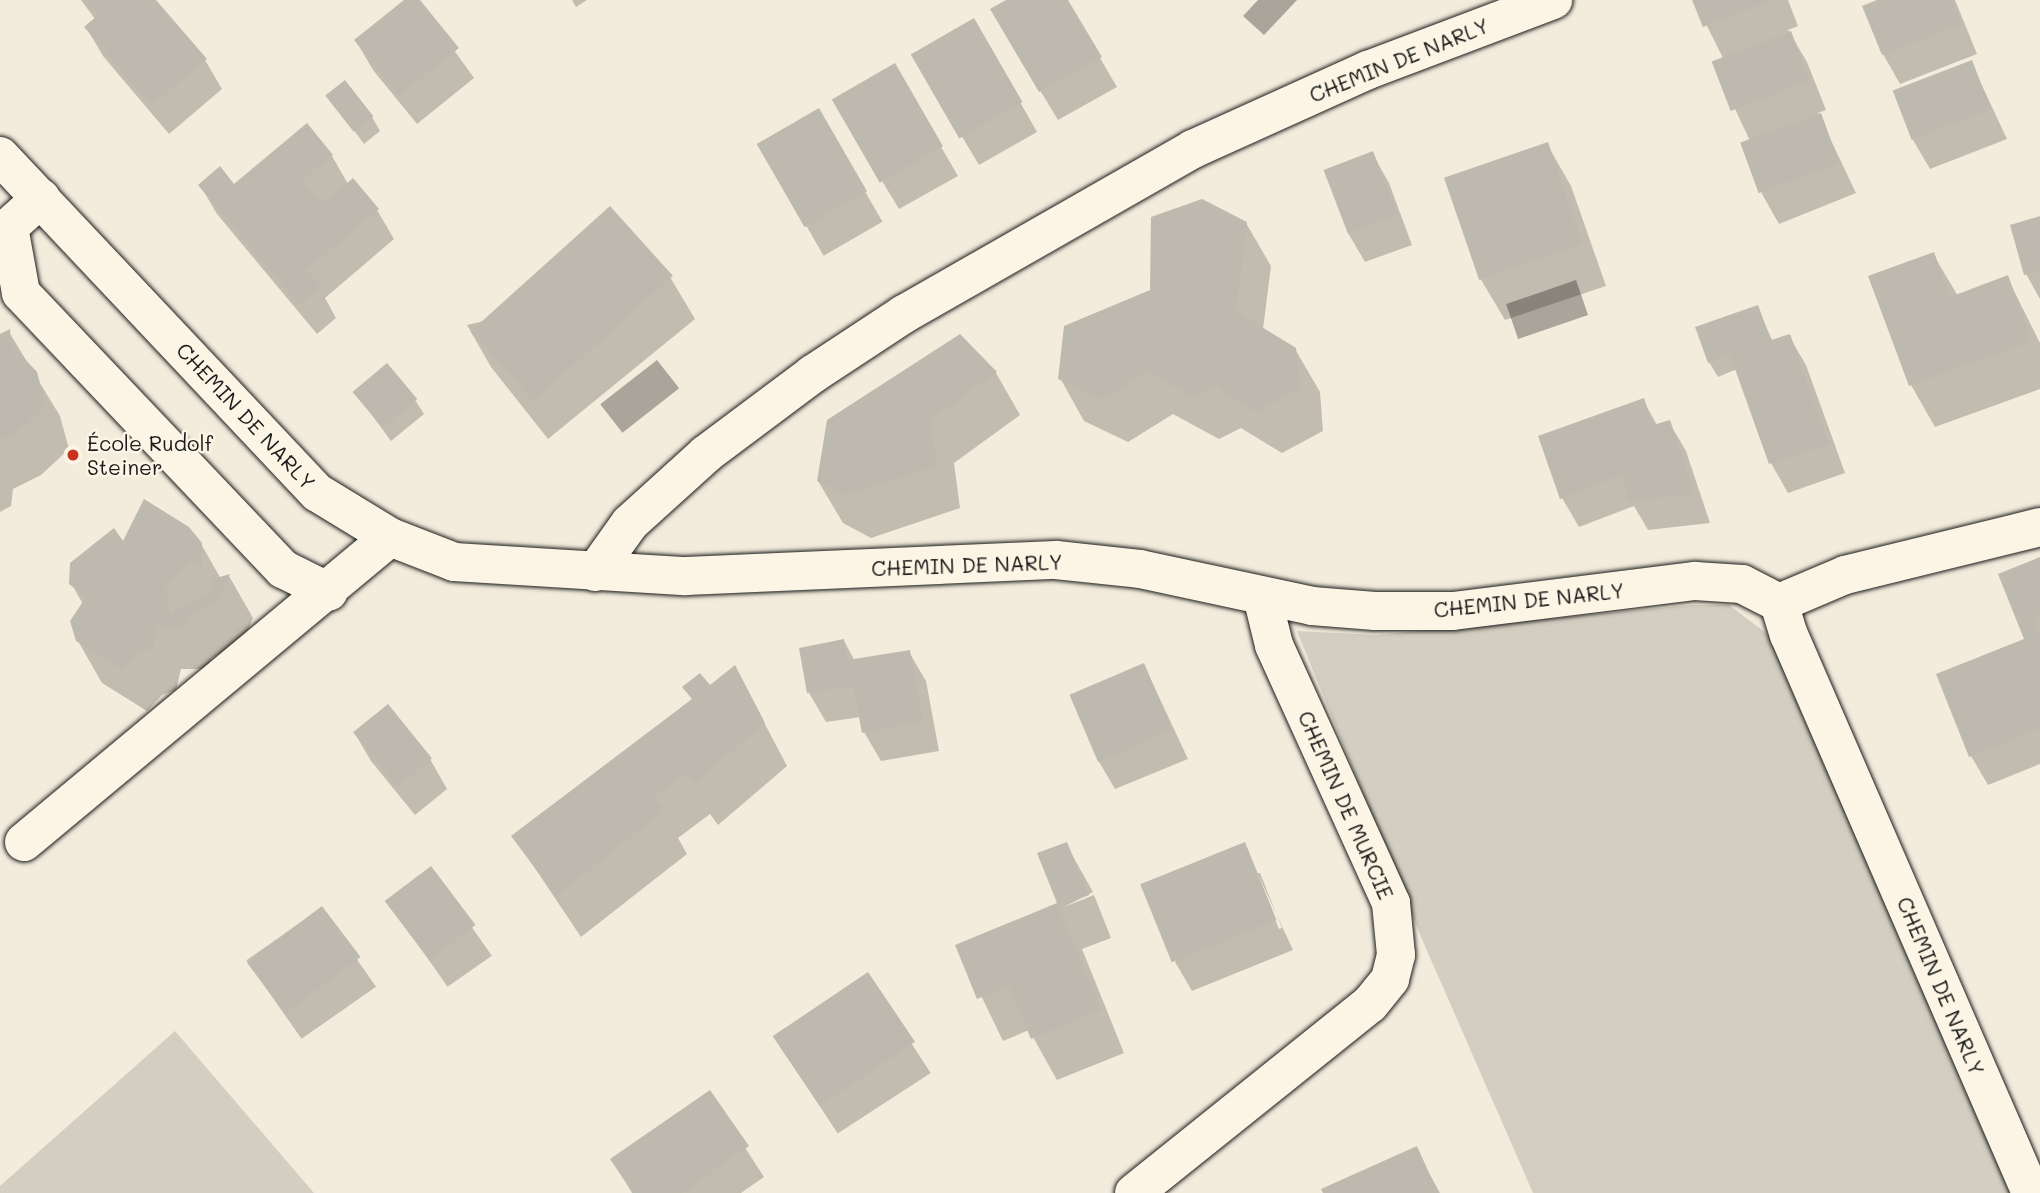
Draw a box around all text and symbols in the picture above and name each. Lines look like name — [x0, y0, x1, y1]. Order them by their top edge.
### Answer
street label: CHEMIN DE NARLY — [1305, 12, 1493, 108]
street label: CHEMIN DE NARLY — [171, 337, 321, 495]
place label: École Rudolf Steiner — [87, 430, 213, 480]
marker: École Rudolf Steiner — [65, 447, 81, 463]
street label: CHEMIN DE NARLY — [871, 549, 1063, 581]
street label: CHEMIN DE NARLY — [1432, 577, 1626, 623]
street label: CHEMIN DE MURCIE — [1293, 707, 1399, 903]
street label: CHEMIN DE NARLY — [1892, 893, 1990, 1079]

